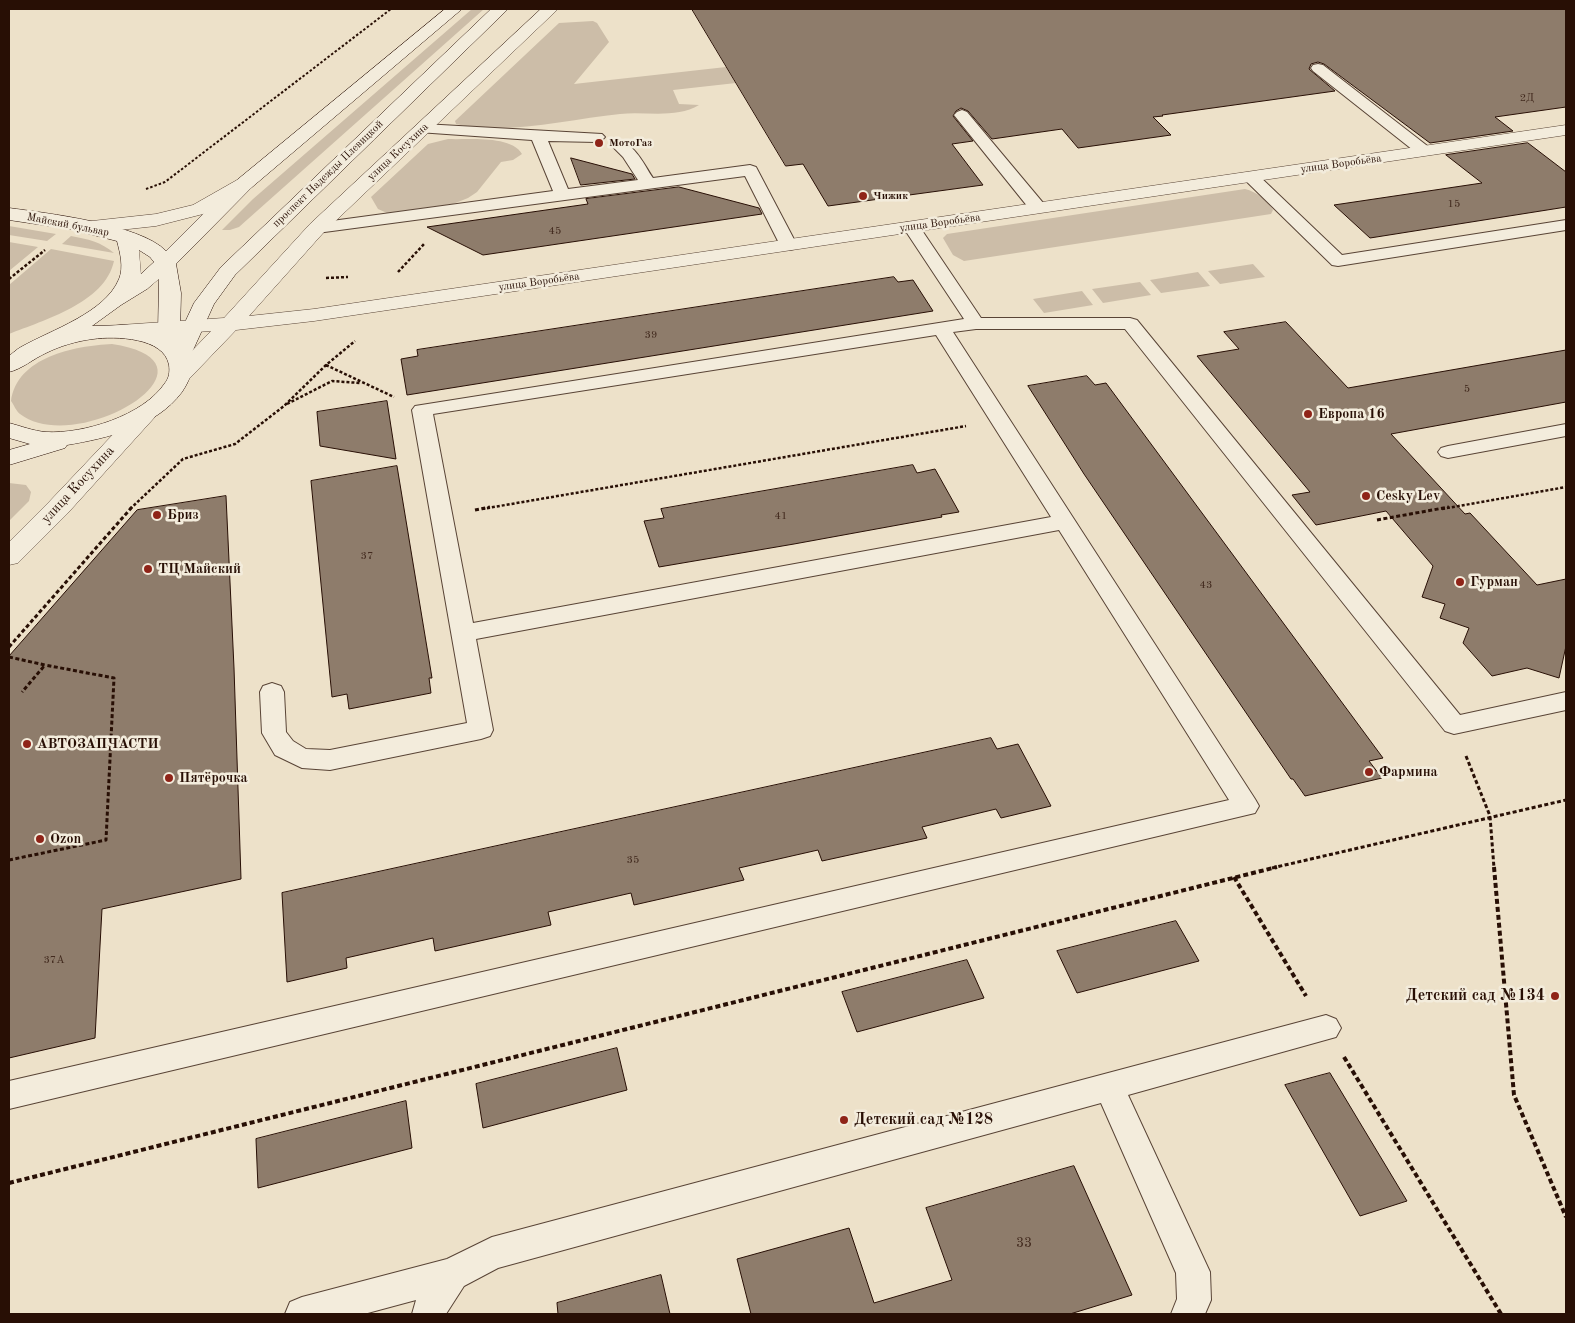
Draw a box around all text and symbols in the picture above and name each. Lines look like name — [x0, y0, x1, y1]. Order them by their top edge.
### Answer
house number: 2Д — [1520, 91, 1534, 105]
street label: проспект Надежды Плевицкой — [270, 118, 386, 230]
street label: улица Косухина — [365, 120, 431, 184]
place label: МотоГаз — [609, 136, 652, 150]
marker: МотоГаз — [593, 137, 605, 149]
street label: улица Воробьёва — [1300, 152, 1382, 176]
place label: Чижик — [873, 189, 908, 203]
marker: Чижик — [857, 190, 869, 202]
house number: 15 — [1448, 197, 1460, 211]
street label: Майский бульвар — [26, 211, 110, 239]
street label: улица Воробьёва — [899, 211, 981, 235]
house number: 45 — [549, 224, 561, 238]
street label: улица Воробьёва — [498, 270, 580, 294]
house number: 39 — [645, 328, 657, 342]
house number: 5 — [1464, 382, 1470, 396]
place label: Европа 16 — [1318, 406, 1385, 422]
marker: Европа 16 — [1302, 408, 1314, 420]
street label: улица Косухина — [38, 443, 118, 527]
place label: Cesky Lev — [1376, 488, 1440, 504]
marker: Cesky Lev — [1360, 490, 1372, 502]
place label: Бриз — [167, 507, 199, 523]
marker: Бриз — [151, 509, 163, 521]
house number: 41 — [775, 509, 787, 523]
house number: 37 — [361, 549, 373, 563]
place label: ТЦ Майский — [158, 561, 241, 577]
marker: ТЦ Майский — [142, 563, 154, 575]
place label: Гурман — [1470, 574, 1518, 590]
marker: Гурман — [1454, 576, 1466, 588]
house number: 43 — [1200, 578, 1212, 592]
place label: АВТОЗАПЧАСТИ — [37, 736, 159, 752]
marker: АВТОЗАПЧАСТИ — [21, 738, 33, 750]
place label: Фармина — [1379, 764, 1438, 780]
marker: Фармина — [1363, 766, 1375, 778]
place label: Пятёрочка — [179, 770, 248, 786]
marker: Пятёрочка — [163, 772, 175, 784]
place label: Ozon — [50, 831, 81, 847]
marker: Ozon — [34, 833, 46, 845]
house number: 35 — [627, 853, 639, 867]
house number: 37А — [43, 953, 65, 967]
place label: Детский сад №134 — [1406, 986, 1545, 1006]
marker: Детский сад №134 — [1549, 990, 1561, 1002]
place label: Детский сад №128 — [854, 1110, 993, 1130]
marker: Детский сад №128 — [838, 1114, 850, 1126]
house number: 33 — [1016, 1235, 1032, 1251]

